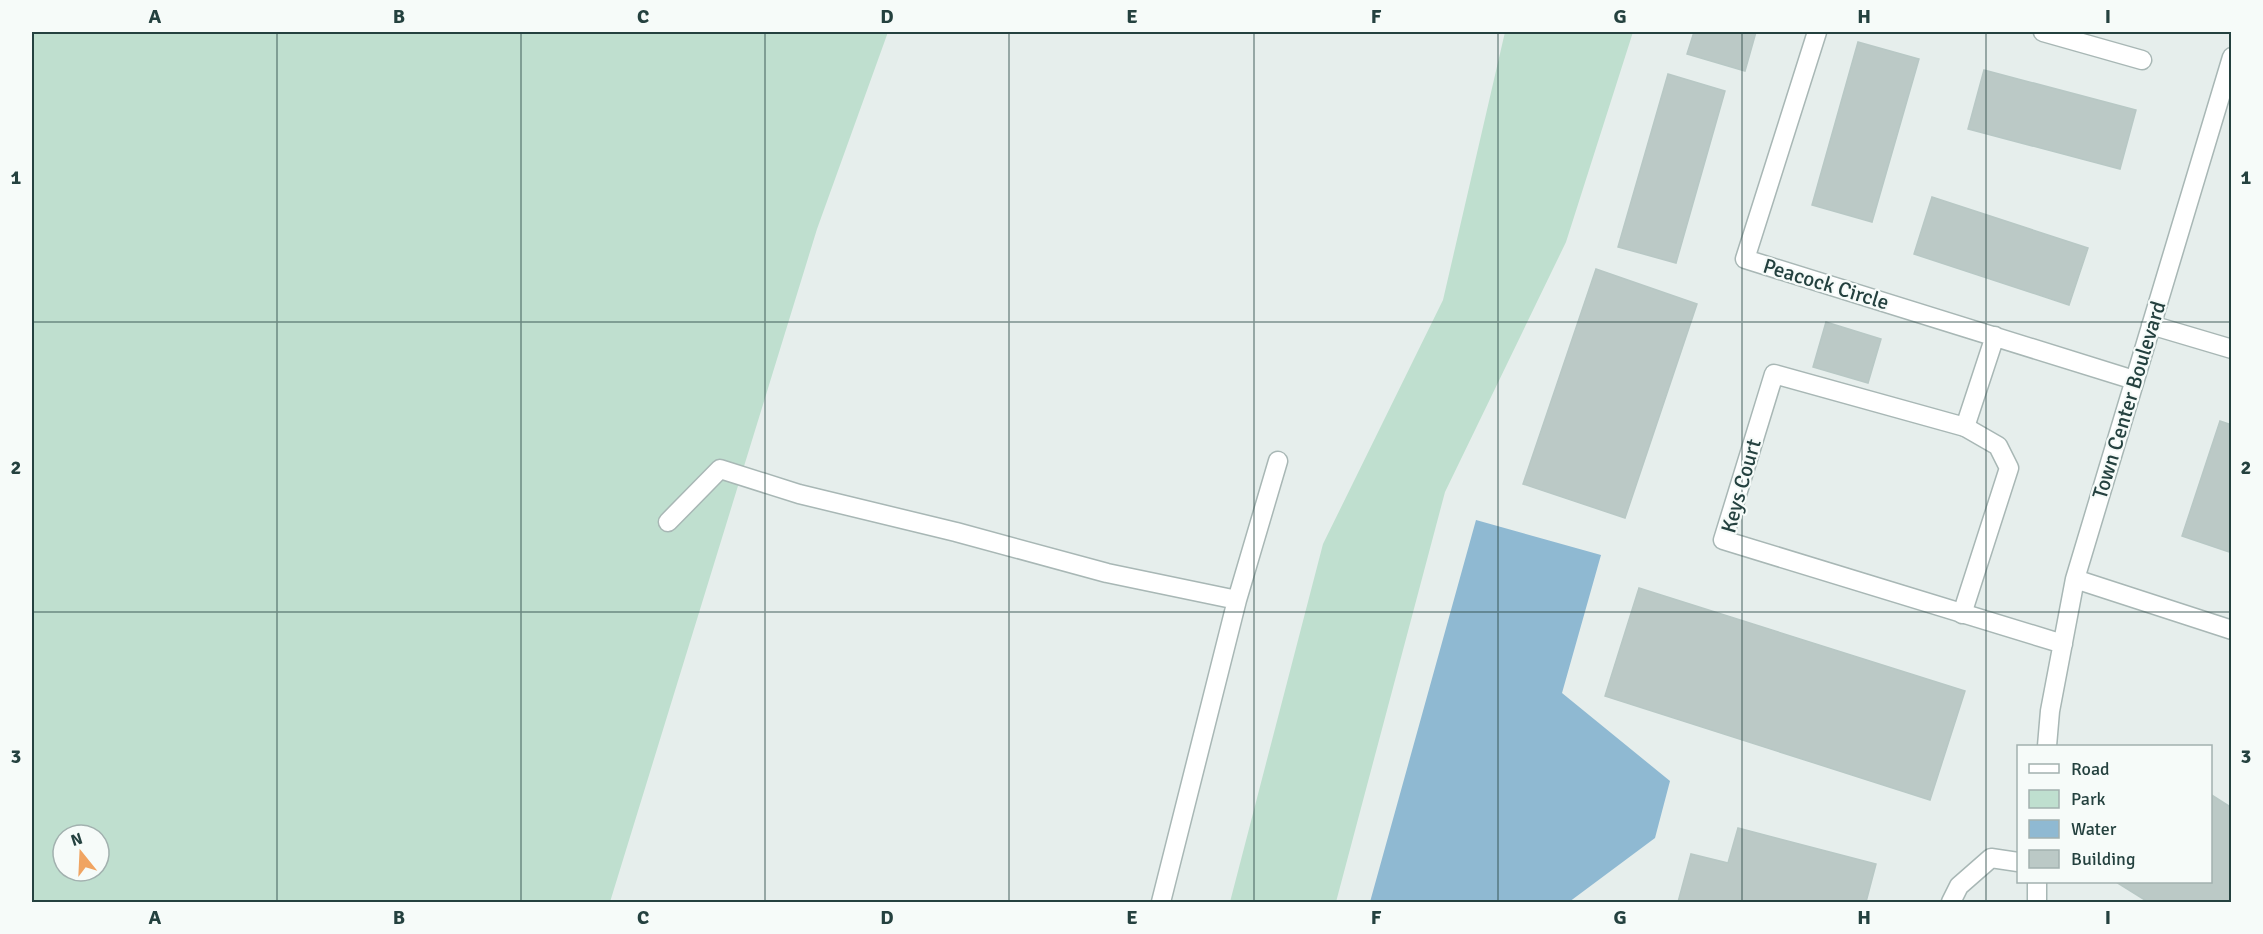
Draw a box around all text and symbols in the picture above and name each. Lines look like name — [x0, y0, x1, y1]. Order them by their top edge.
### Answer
text: A — [149, 4, 162, 29]
text: B — [393, 4, 405, 29]
text: C — [637, 4, 649, 29]
text: D — [880, 4, 894, 29]
text: E — [1126, 4, 1138, 29]
text: F — [1371, 4, 1382, 29]
text: G — [1613, 4, 1627, 29]
text: H — [1857, 4, 1871, 29]
text: I — [2105, 4, 2111, 29]
text: 1 — [11, 165, 22, 190]
text: 1 — [2241, 165, 2252, 190]
street label: Peacock Circle — [1760, 253, 1892, 315]
street label: Town Center Boulevard — [2087, 298, 2171, 502]
street label: Keys Court — [1715, 436, 1767, 536]
text: 2 — [11, 455, 21, 480]
text: 2 — [2241, 455, 2251, 480]
text: 3 — [11, 744, 21, 769]
text: 3 — [2241, 744, 2251, 769]
legend — [2017, 745, 2212, 883]
text: Road — [2071, 758, 2110, 780]
text: Park — [2071, 788, 2106, 810]
text: Water — [2071, 818, 2117, 840]
north arrow — [51, 823, 111, 883]
text: N — [68, 828, 85, 851]
text: Building — [2071, 848, 2135, 870]
text: A — [149, 905, 162, 930]
text: B — [393, 905, 405, 930]
text: C — [637, 905, 649, 930]
text: D — [880, 905, 894, 930]
text: E — [1126, 905, 1138, 930]
text: F — [1371, 905, 1382, 930]
text: G — [1613, 905, 1627, 930]
text: H — [1857, 905, 1871, 930]
text: I — [2105, 905, 2111, 930]

